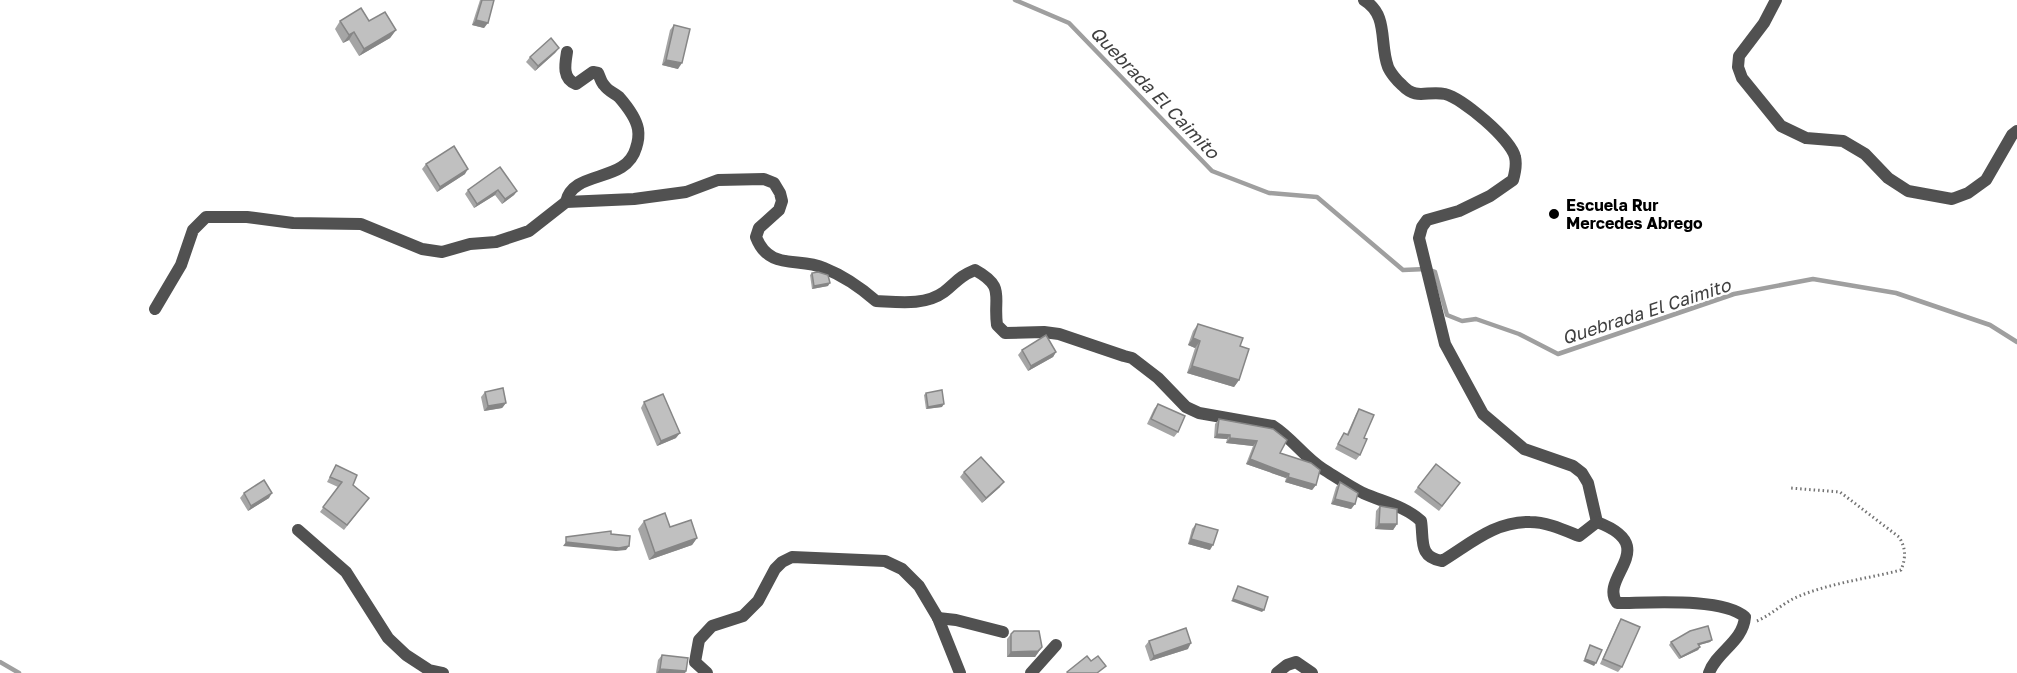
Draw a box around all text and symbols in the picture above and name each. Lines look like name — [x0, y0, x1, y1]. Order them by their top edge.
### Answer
water label: Quebrada El Caimito — [1086, 21, 1225, 164]
place label: Escuela Rur Mercedes Abrego — [1566, 195, 1703, 233]
marker: Escuela Rur Mercedes Abrego — [1547, 207, 1561, 221]
water label: Quebrada El Caimito — [1559, 273, 1734, 349]

